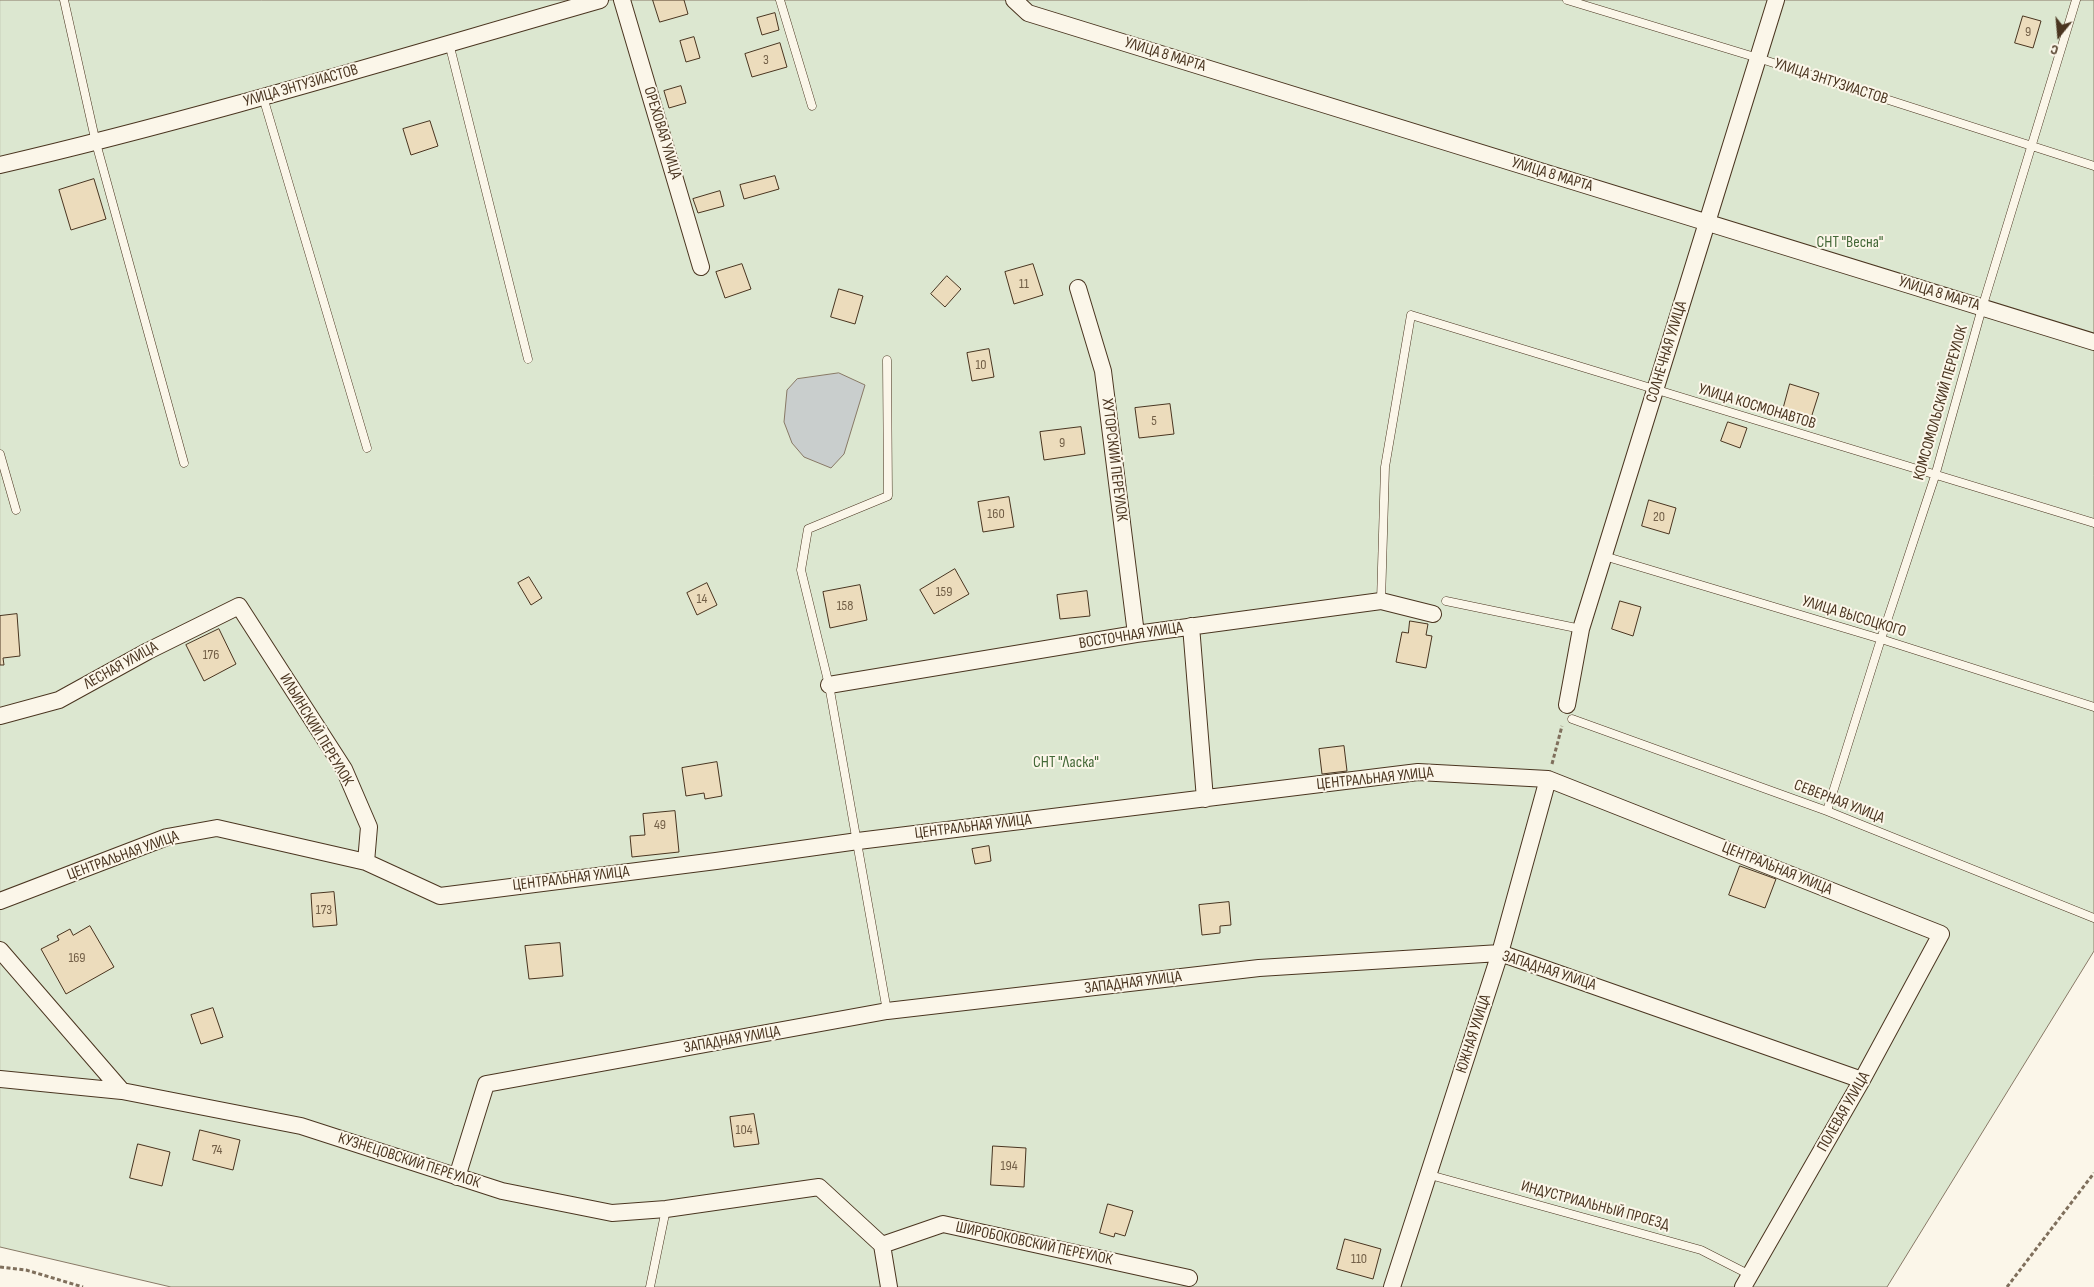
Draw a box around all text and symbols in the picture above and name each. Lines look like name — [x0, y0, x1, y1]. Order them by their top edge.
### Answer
north arrow — [2034, 10, 2084, 60]
house number: 9 — [2025, 24, 2031, 40]
street label: УЛИЦА 8 МАРТА — [1122, 34, 1208, 76]
text: С — [2049, 41, 2060, 59]
house number: 3 — [763, 52, 769, 68]
street label: УЛИЦА ЭНТУЗИАСТОВ — [1772, 55, 1890, 109]
street label: УЛИЦА ЭНТУЗИАСТОВ — [242, 60, 360, 112]
street label: ОРЕХОВАЯ УЛИЦА — [639, 85, 685, 181]
street label: УЛИЦА 8 МАРТА — [1509, 154, 1595, 196]
park label: СНТ "Весна" — [1817, 233, 1883, 253]
street label: УЛИЦА 8 МАРТА — [1896, 273, 1982, 315]
house number: 11 — [1019, 276, 1029, 292]
street label: СОЛНЕЧНАЯ УЛИЦА — [1642, 299, 1692, 405]
street label: КОМСОМОЛЬСКИЙ ПЕРЕУЛОК — [1910, 323, 1972, 483]
house number: 10 — [975, 357, 987, 373]
street label: УЛИЦА КОСМОНАВТОВ — [1696, 380, 1818, 434]
street label: ХУТОРСКИЙ ПЕРЕУЛОК — [1097, 397, 1131, 523]
house number: 5 — [1151, 413, 1157, 429]
house number: 9 — [1059, 435, 1065, 451]
house number: 160 — [987, 506, 1005, 522]
house number: 20 — [1653, 509, 1665, 525]
house number: 159 — [936, 584, 952, 600]
house number: 14 — [697, 591, 707, 607]
street label: УЛИЦА ВЫСОЦКОГО — [1800, 592, 1908, 642]
house number: 158 — [837, 598, 853, 614]
street label: ВОСТОЧНАЯ УЛИЦА — [1078, 618, 1184, 654]
street label: ЛЕСНАЯ УЛИЦА — [81, 638, 161, 694]
house number: 176 — [203, 647, 219, 663]
street label: ИЛЬИНСКИЙ ПЕРЕУЛОК — [275, 670, 357, 790]
park label: СНТ "Ласка" — [1033, 753, 1099, 773]
street label: ЦЕНТРАЛЬНАЯ УЛИЦА — [1316, 763, 1434, 795]
street label: СЕВЕРНАЯ УЛИЦА — [1791, 776, 1887, 828]
street label: ЦЕНТРАЛЬНАЯ УЛИЦА — [914, 810, 1032, 844]
house number: 49 — [654, 817, 666, 833]
street label: ЦЕНТРАЛЬНАЯ УЛИЦА — [65, 827, 181, 885]
street label: ЦЕНТРАЛЬНАЯ УЛИЦА — [1719, 838, 1835, 900]
street label: ЦЕНТРАЛЬНАЯ УЛИЦА — [512, 862, 630, 896]
house number: 173 — [316, 902, 332, 918]
street label: ЗАПАДНАЯ УЛИЦА — [1500, 947, 1598, 995]
house number: 169 — [68, 950, 86, 966]
street label: ЗАПАДНАЯ УЛИЦА — [1083, 968, 1183, 998]
street label: ЮЖНАЯ УЛИЦА — [1452, 992, 1496, 1076]
street label: ЗАПАДНАЯ УЛИЦА — [682, 1022, 782, 1058]
street label: ПОЛЕВАЯ УЛИЦА — [1813, 1069, 1875, 1155]
house number: 104 — [736, 1122, 752, 1138]
street label: КУЗНЕЦОВСКИЙ ПЕРЕУЛОК — [336, 1129, 482, 1193]
house number: 74 — [212, 1142, 222, 1158]
house number: 194 — [1001, 1158, 1017, 1174]
street label: ИНДУСТРИАЛЬНЫЙ ПРОЕЗД — [1519, 1177, 1671, 1235]
street label: ШИРОБОКОВСКИЙ ПЕРЕУЛОК — [954, 1218, 1114, 1270]
house number: 110 — [1351, 1251, 1367, 1267]

